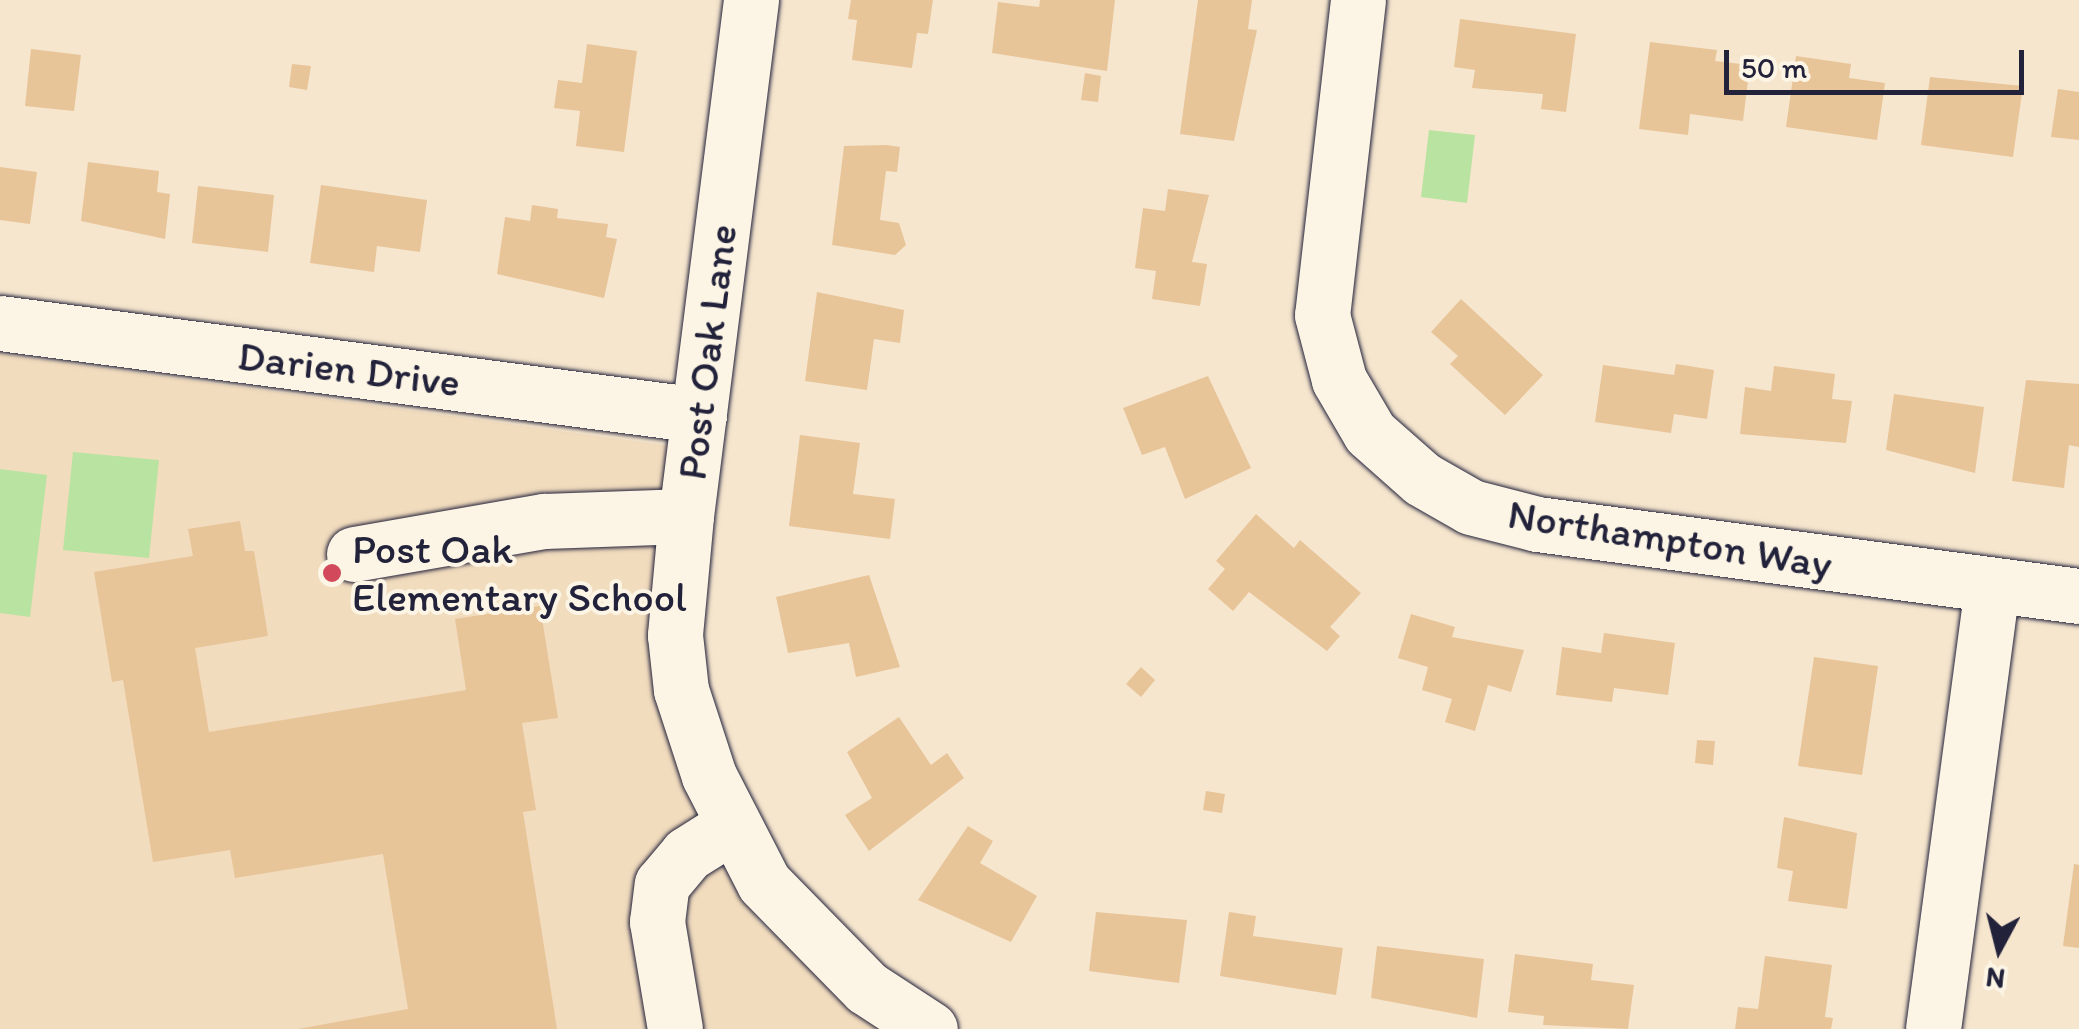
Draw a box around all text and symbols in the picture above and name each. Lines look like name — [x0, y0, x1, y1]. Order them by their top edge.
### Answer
scale bar — [1729, 30, 2029, 92]
text: 50 m — [1741, 49, 1807, 86]
street label: Post Oak Lane — [666, 221, 748, 483]
street label: Darien Drive — [235, 330, 463, 408]
street label: Northampton Way — [1504, 489, 1836, 589]
place label: Post Oak Elementary School — [352, 524, 687, 622]
marker: Post Oak Elementary School — [321, 562, 343, 584]
north arrow — [1949, 899, 2049, 999]
text: N — [1984, 961, 2007, 997]

